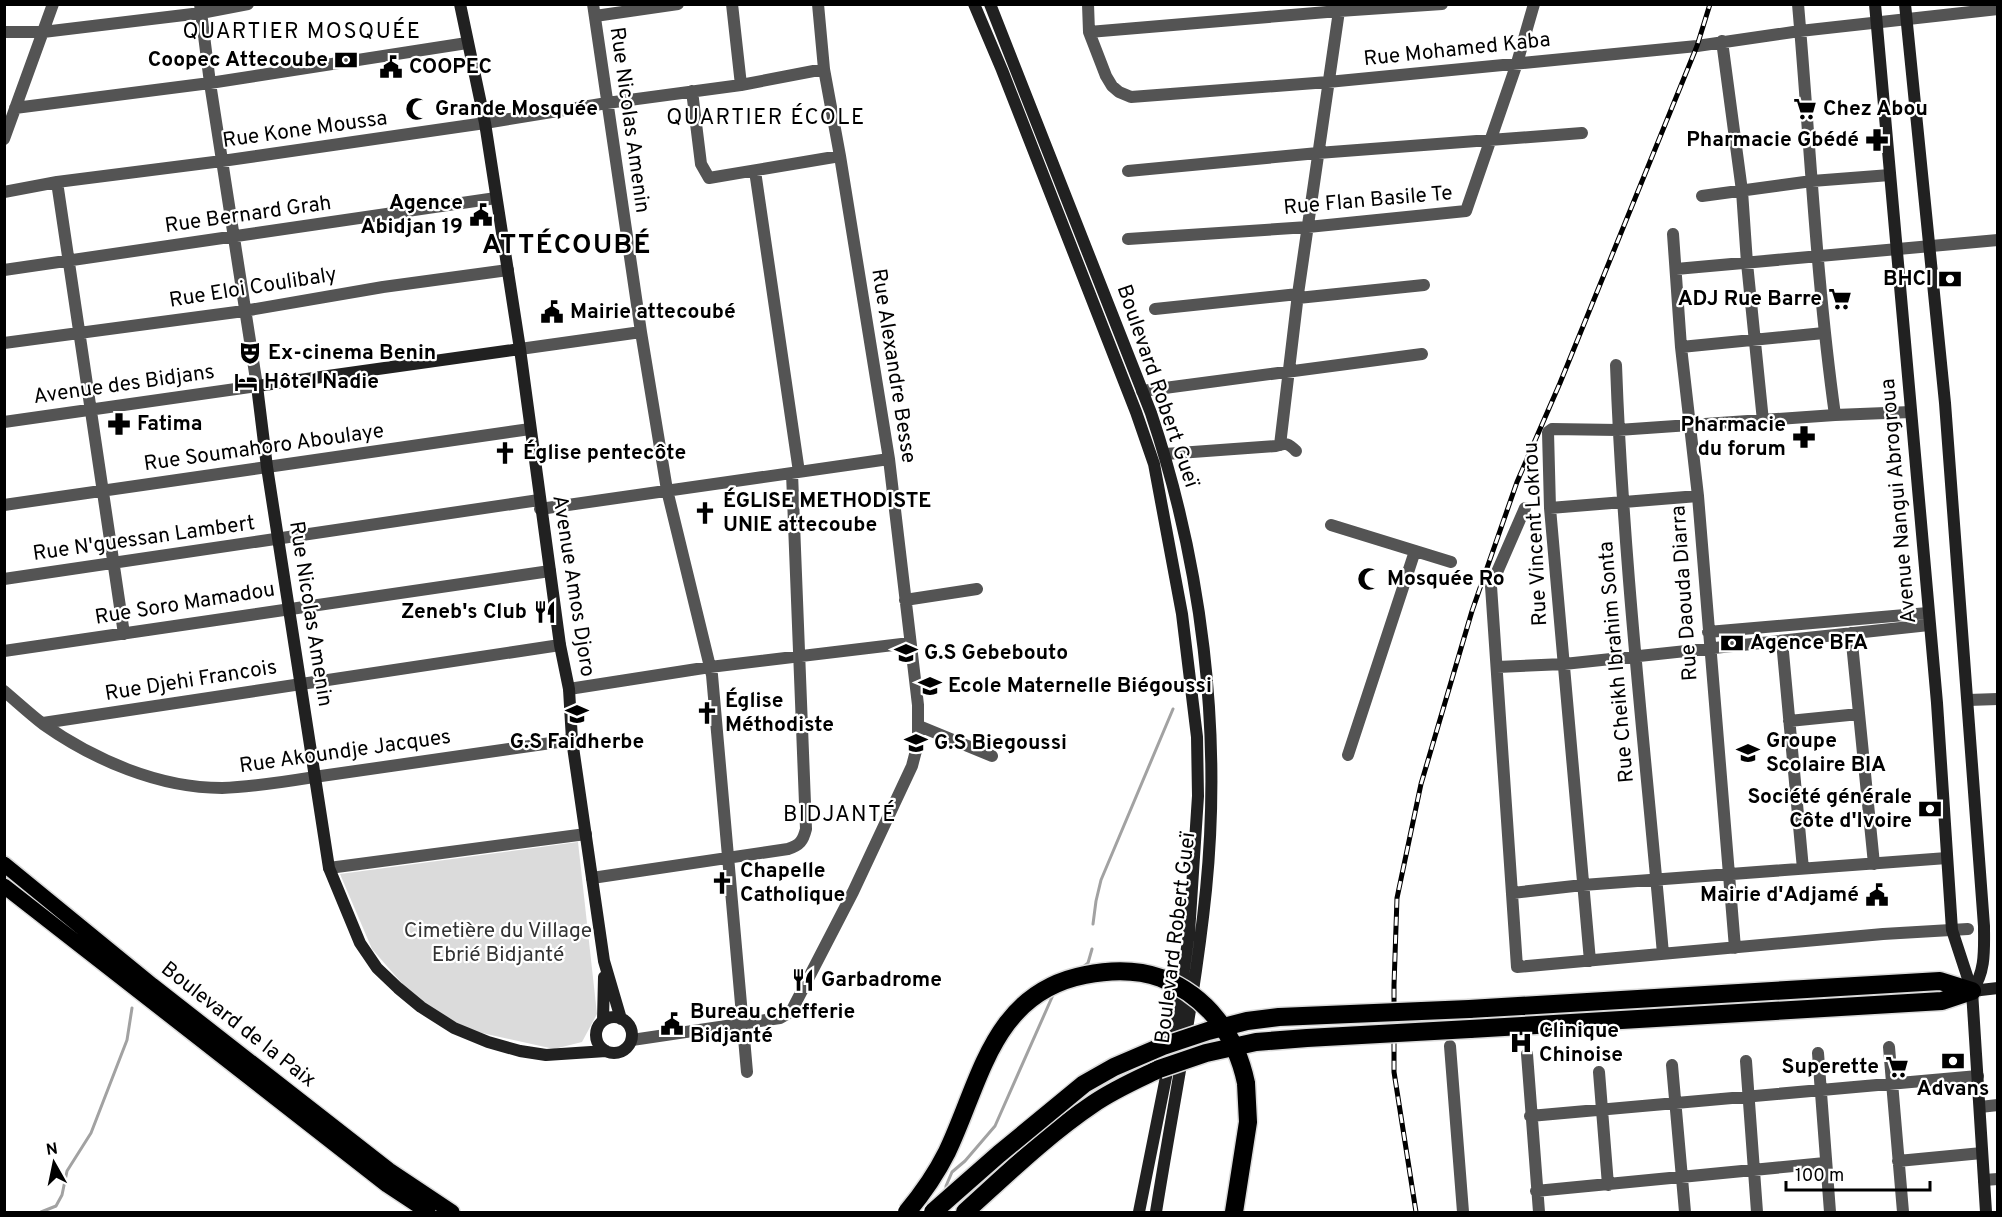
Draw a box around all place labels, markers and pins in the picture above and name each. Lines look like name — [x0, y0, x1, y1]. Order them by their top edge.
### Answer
place label: Coopec Attecoube — [148, 47, 328, 74]
bank icon: Coopec Attecoube — [333, 47, 359, 73]
public building icon: COOPEC — [378, 54, 404, 80]
place label: COOPEC — [409, 54, 492, 81]
mosque icon: Grande Mosquée — [404, 96, 430, 122]
place label: Grande Mosquée — [435, 96, 598, 123]
supermarket icon: Chez Abou — [1792, 96, 1818, 122]
place label: Chez Abou — [1823, 96, 1928, 123]
place label: Pharmacie Gbédé — [1686, 127, 1859, 154]
pharmacy icon: Pharmacie Gbédé — [1864, 127, 1890, 153]
place label: Agence Abidjan 19 — [360, 190, 463, 241]
public building icon: Agence Abidjan 19 — [468, 202, 494, 228]
place label: BHCI — [1883, 266, 1932, 293]
bank icon: BHCI — [1937, 266, 1963, 292]
place label: ADJ Rue Barre — [1678, 286, 1822, 313]
supermarket icon: ADJ Rue Barre — [1827, 286, 1853, 312]
public building icon: Mairie attecoubé — [539, 299, 565, 325]
place label: Mairie attecoubé — [570, 299, 736, 326]
theatre icon: Ex-cinema Benin — [237, 340, 263, 366]
place label: Ex-cinema Benin — [268, 340, 436, 367]
hotel icon: Hôtel Nadie — [233, 369, 259, 395]
place label: Hôtel Nadie — [264, 369, 379, 396]
pharmacy icon: Fatima — [106, 411, 132, 437]
place label: Fatima — [137, 411, 203, 438]
place label: Pharmacie du forum — [1681, 412, 1786, 463]
pharmacy icon: Pharmacie du forum — [1791, 424, 1817, 450]
place label: Église pentecôte — [523, 439, 686, 467]
church icon: Église pentecôte — [492, 440, 518, 466]
place label: ÉGLISE METHODISTE UNIE attecoube — [723, 487, 931, 539]
church icon: ÉGLISE METHODISTE UNIE attecoube — [692, 500, 718, 526]
mosque icon: Mosquée Ro — [1356, 566, 1382, 592]
place label: Mosquée Ro — [1387, 566, 1505, 593]
place label: Zeneb's Club — [401, 599, 527, 626]
restaurant icon: Zeneb's Club — [532, 599, 558, 625]
bank icon: Agence BFA — [1719, 630, 1745, 656]
place label: Agence BFA — [1750, 630, 1868, 657]
school or university icon: G.S Gebebouto — [893, 640, 919, 666]
place label: G.S Gebebouto — [924, 640, 1068, 667]
school or university icon: Ecole Maternelle Biégoussi — [917, 673, 943, 699]
place label: Ecole Maternelle Biégoussi — [948, 673, 1212, 700]
place label: Église Méthodiste — [725, 687, 834, 739]
church icon: Église Méthodiste — [694, 700, 720, 726]
school or university icon: G.S Faidherbe — [564, 701, 590, 727]
place label: Groupe Scolaire BIA — [1766, 728, 1886, 779]
place label: G.S Faidherbe — [510, 729, 644, 756]
school or university icon: G.S Biegoussi — [903, 730, 929, 756]
place label: G.S Biegoussi — [934, 730, 1067, 757]
school or university icon: Groupe Scolaire BIA — [1735, 740, 1761, 766]
place label: Société générale Côte d'Ivoire — [1748, 784, 1912, 835]
bank icon: Société générale Côte d'Ivoire — [1917, 796, 1943, 822]
place label: Chapelle Catholique — [740, 858, 845, 909]
church icon: Chapelle Catholique — [709, 870, 735, 896]
place label: Mairie d'Adjamé — [1700, 882, 1859, 909]
public building icon: Mairie d'Adjamé — [1864, 882, 1890, 908]
restaurant icon: Garbadrome — [790, 967, 816, 993]
place label: Garbadrome — [821, 967, 942, 994]
place label: Bureau chefferie Bidjanté — [690, 999, 855, 1050]
public building icon: Bureau chefferie Bidjanté — [659, 1011, 685, 1037]
place label: Clinique Chinoise — [1539, 1018, 1623, 1069]
hospital icon: Clinique Chinoise — [1508, 1030, 1534, 1056]
bank icon: Advans — [1940, 1048, 1966, 1074]
place label: Superette — [1782, 1054, 1879, 1081]
supermarket icon: Superette — [1884, 1054, 1910, 1080]
place label: Advans — [1917, 1076, 1989, 1103]

